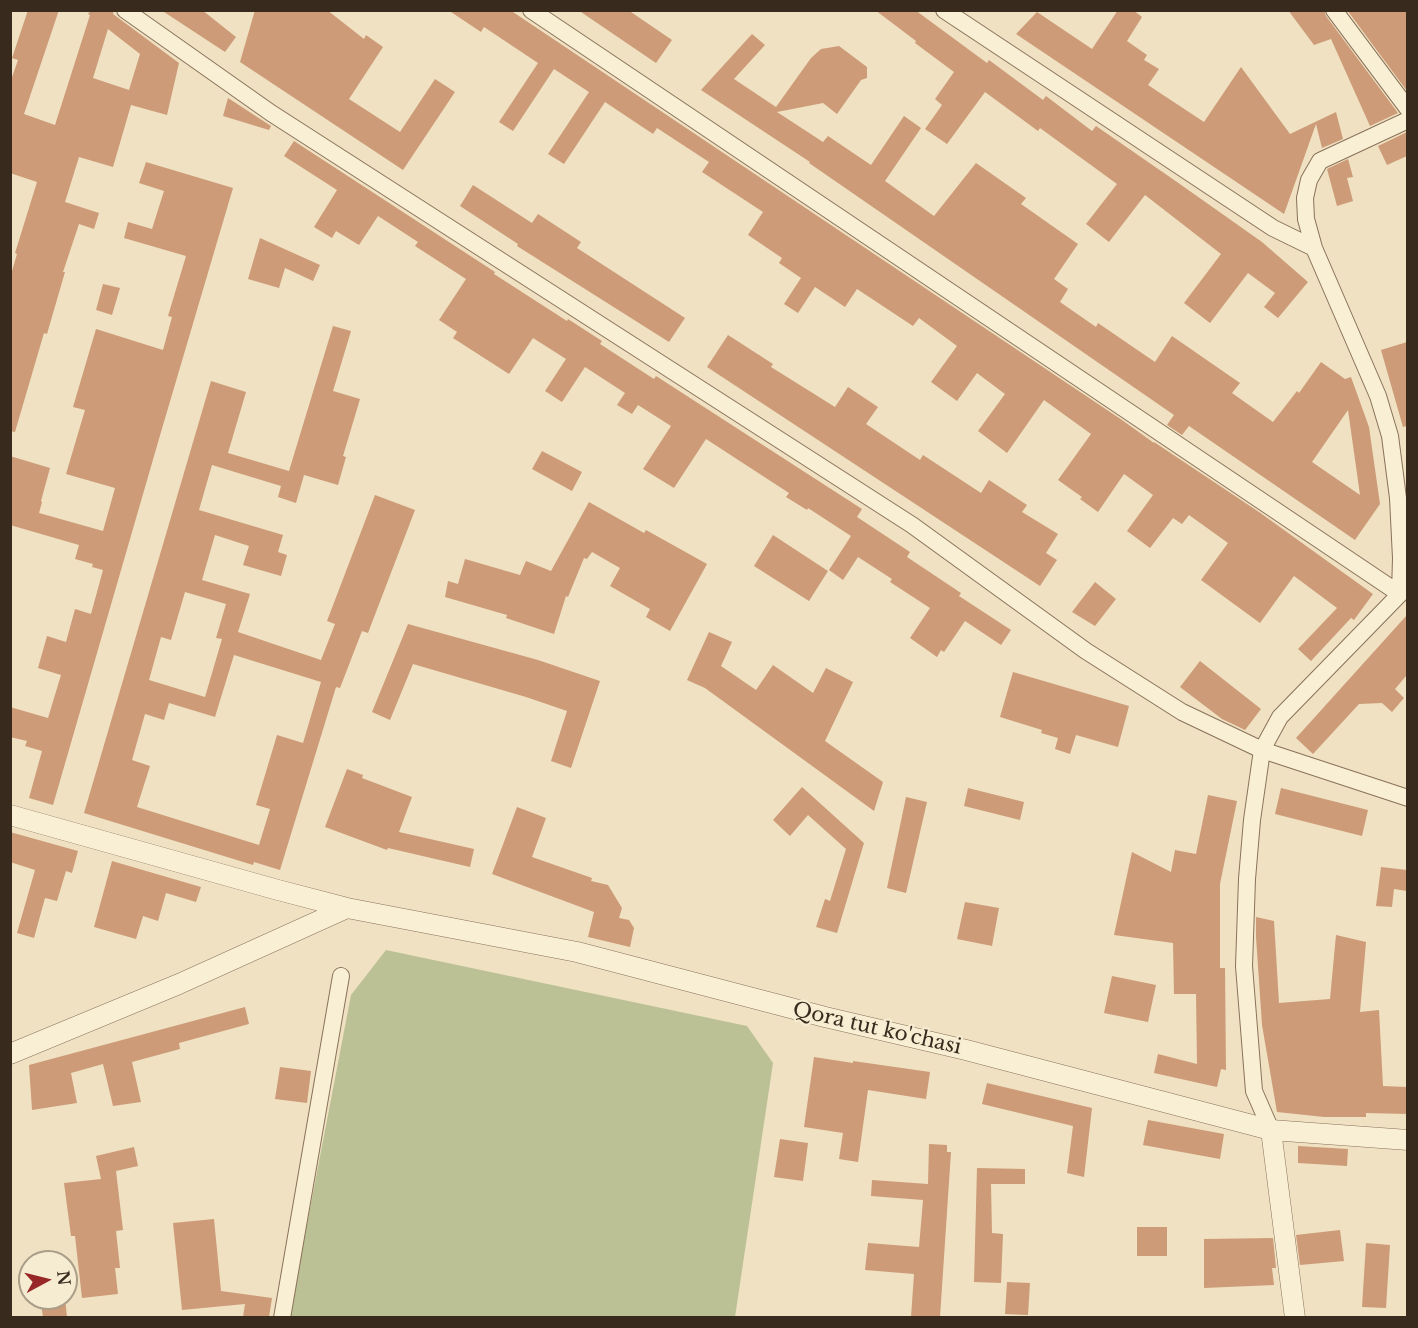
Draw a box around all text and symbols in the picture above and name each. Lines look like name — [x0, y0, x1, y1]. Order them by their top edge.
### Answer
street label: Qora tut ko'chasi — [790, 998, 964, 1060]
north arrow — [18, 1250, 78, 1310]
text: N — [53, 1269, 75, 1287]

